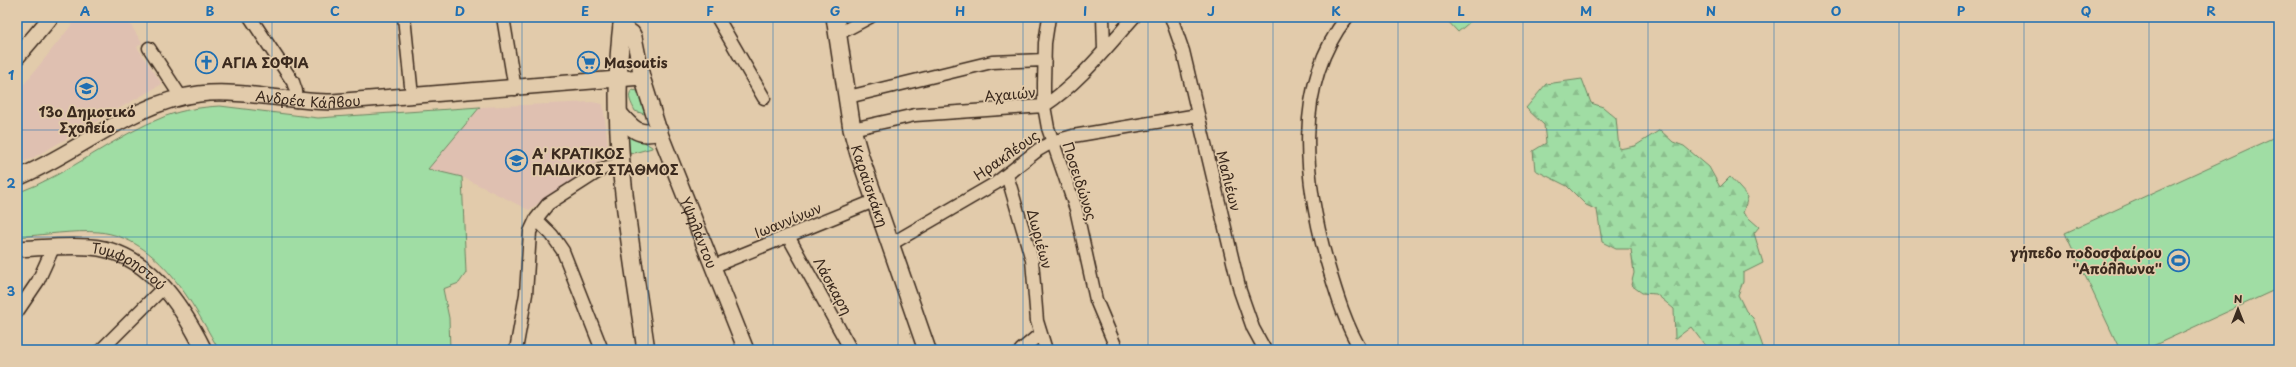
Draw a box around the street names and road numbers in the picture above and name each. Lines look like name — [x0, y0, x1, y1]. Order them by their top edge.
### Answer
street label: Αχαιών — [983, 81, 1037, 107]
street label: Ανδρέα Κάλβου — [254, 85, 361, 113]
street label: Ηρακλέους — [969, 125, 1043, 185]
street label: Ποσειδώνος — [1057, 139, 1103, 223]
street label: Καραϊσκάκη — [846, 142, 894, 230]
street label: Μαλιέων — [1211, 148, 1247, 214]
street label: Υψηλάντου — [676, 193, 723, 271]
street label: Ιωαννίνων — [751, 197, 825, 243]
street label: Δωριέων — [1022, 207, 1058, 271]
street label: Τυμφρηστού — [90, 237, 171, 294]
street label: Λάσκαρη — [809, 253, 857, 319]

